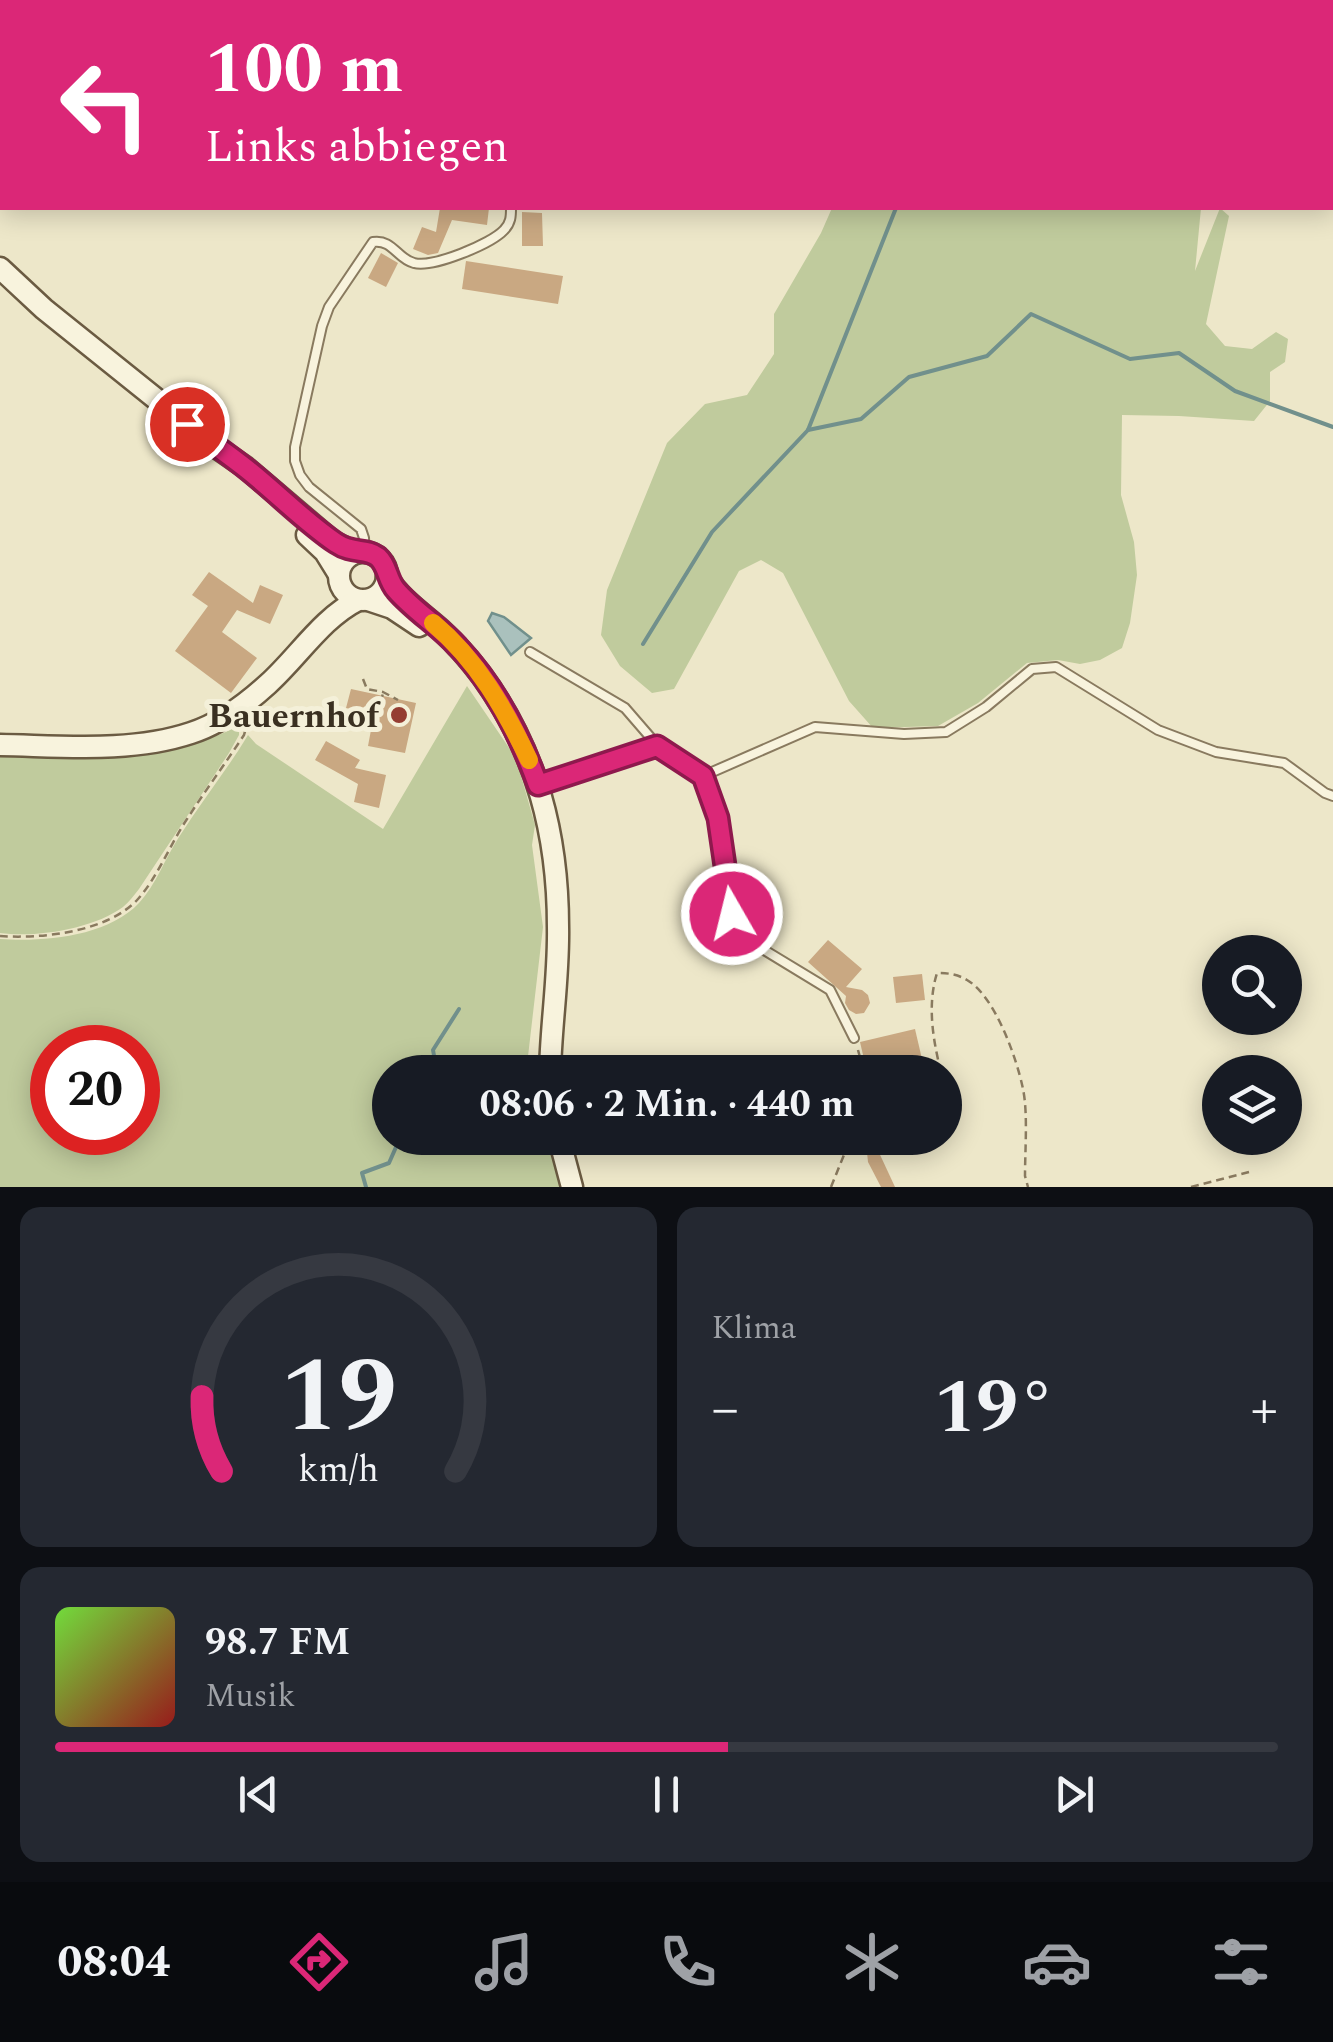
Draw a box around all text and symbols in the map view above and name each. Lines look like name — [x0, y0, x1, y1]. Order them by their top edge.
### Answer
text: 100 m — [205, 17, 403, 123]
icon: left — [40, 40, 170, 170]
text: Links abbiegen — [205, 113, 509, 182]
pin — [145, 382, 230, 467]
icon: arrive — [160, 397, 215, 452]
place label: Bauernhof — [208, 690, 381, 743]
marker: Bauernhof — [388, 704, 410, 726]
position arrow — [680, 862, 784, 966]
map controls — [1202, 935, 1302, 1155]
button: search — [1202, 935, 1302, 1035]
speed limit sign: 20 — [30, 1025, 160, 1155]
button: layers — [1202, 1055, 1302, 1155]
text: 08:06 · 2 Min. · 440 m — [479, 1076, 855, 1134]
text: Klima — [712, 1304, 796, 1353]
text: 19 — [280, 1319, 397, 1477]
text: 19° — [934, 1352, 1056, 1466]
text: − — [712, 1368, 739, 1451]
text: + — [1250, 1368, 1278, 1451]
text: km/h — [298, 1443, 378, 1498]
text: 98.7 FM — [205, 1614, 350, 1672]
text: Musik — [205, 1672, 295, 1721]
icon: previous — [231, 1767, 286, 1822]
icon: pause — [639, 1767, 694, 1822]
icon: next — [1047, 1767, 1102, 1822]
icon: directions — [284, 1927, 354, 1997]
icon: music — [469, 1927, 539, 1997]
icon: phone — [653, 1927, 723, 1997]
icon: climate — [837, 1927, 907, 1997]
icon: car — [1022, 1927, 1092, 1997]
icon: filters — [1206, 1927, 1276, 1997]
text: 08:04 — [57, 1928, 170, 1997]

